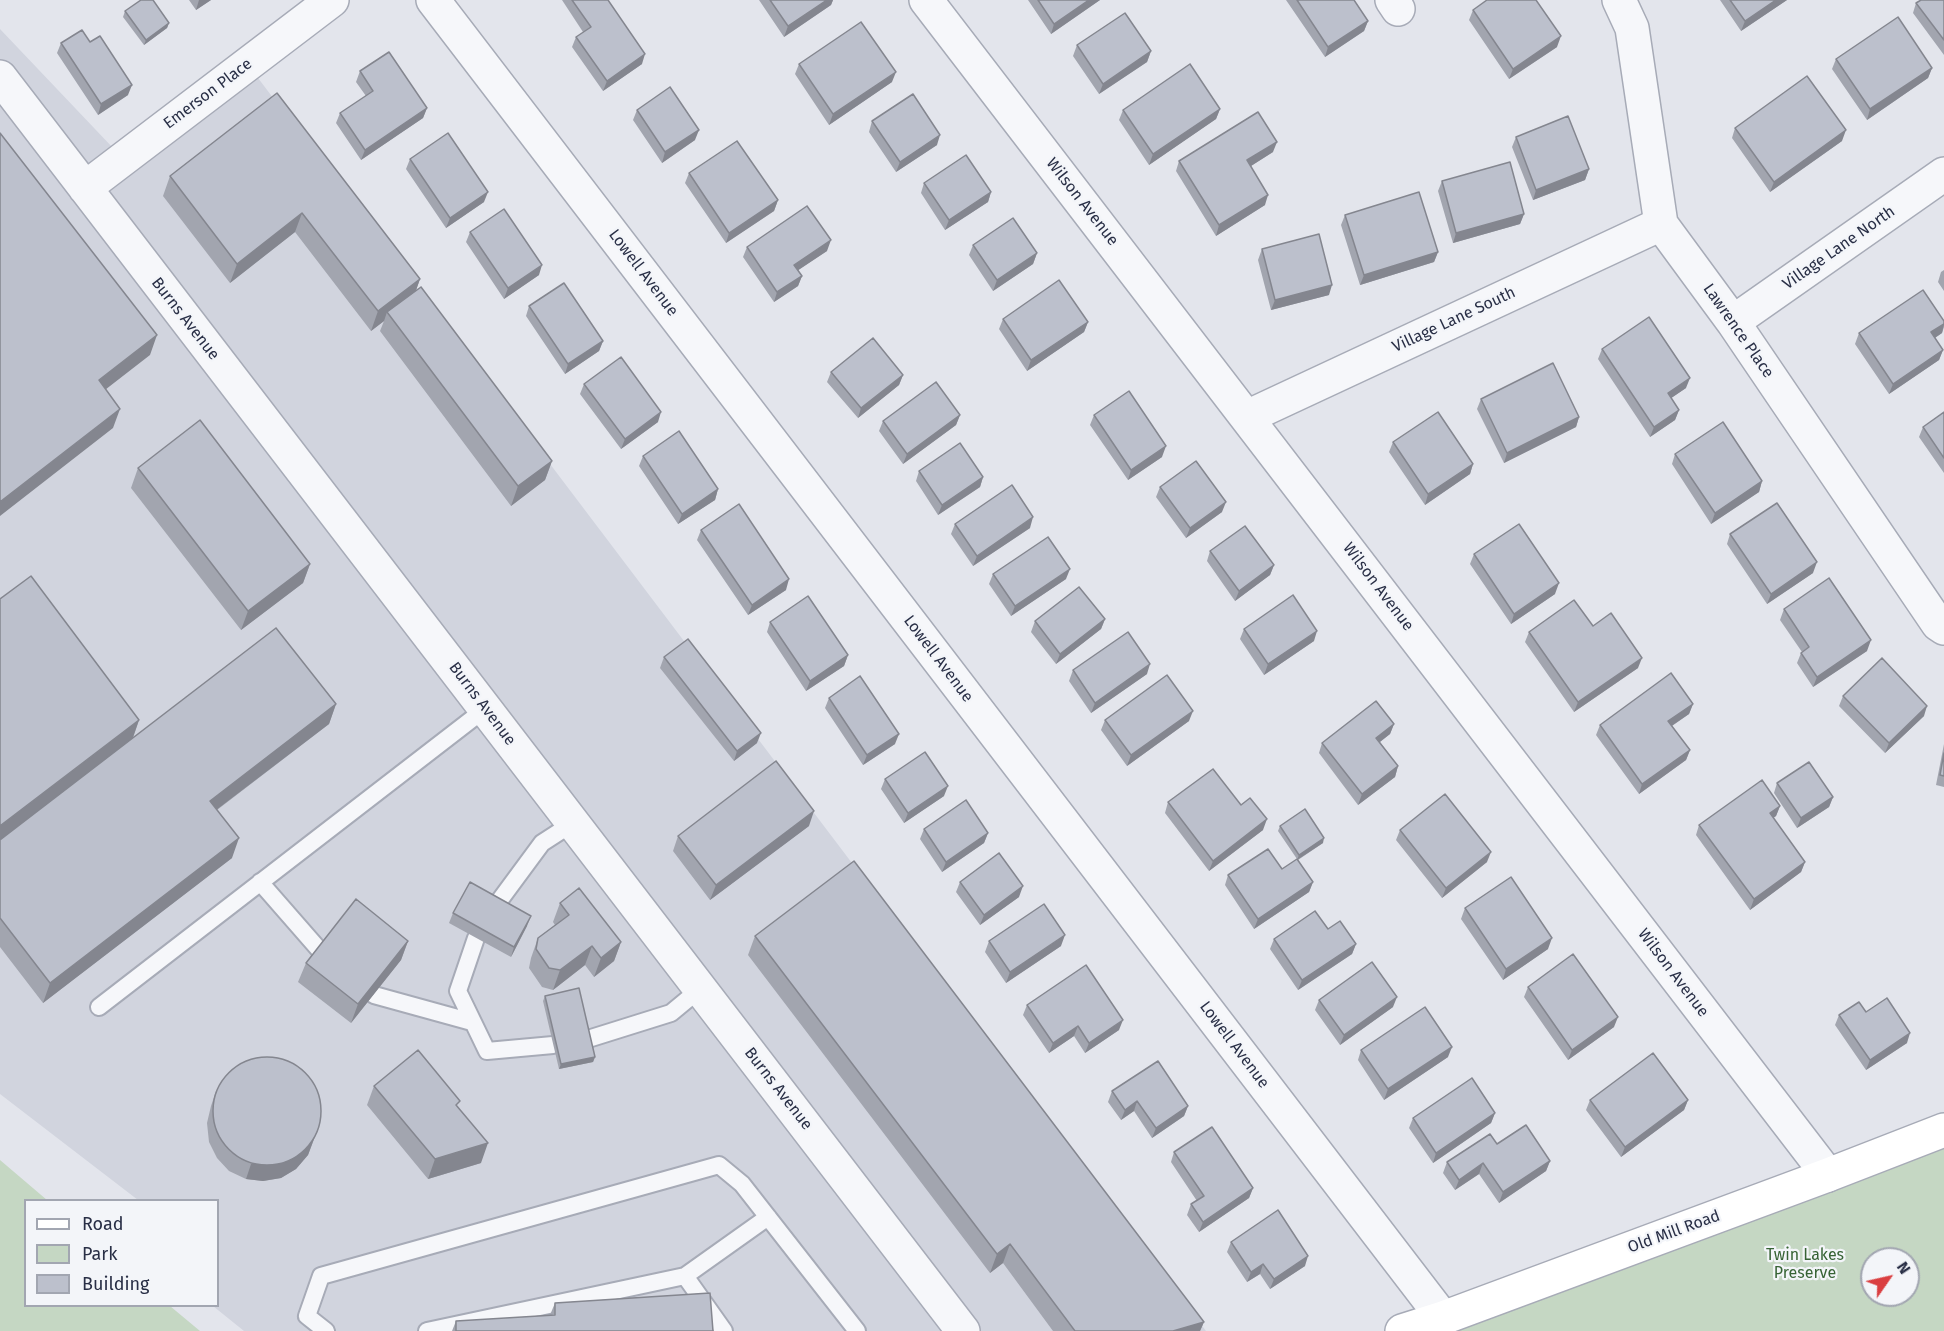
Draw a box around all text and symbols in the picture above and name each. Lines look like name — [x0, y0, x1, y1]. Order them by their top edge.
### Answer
street label: Emerson Place — [160, 55, 256, 133]
street label: Wilson Avenue — [1042, 154, 1122, 250]
street label: Village Lane North — [1779, 202, 1899, 294]
street label: Lowell Avenue — [604, 226, 682, 320]
street label: Burns Avenue — [147, 274, 223, 364]
street label: Lawrence Place — [1698, 280, 1778, 382]
street label: Village Lane South — [1389, 283, 1519, 357]
street label: Wilson Avenue — [1338, 539, 1418, 635]
street label: Lowell Avenue — [899, 612, 977, 706]
street label: Burns Avenue — [444, 659, 520, 749]
street label: Wilson Avenue — [1633, 925, 1713, 1021]
street label: Lowell Avenue — [1195, 998, 1273, 1092]
street label: Burns Avenue — [740, 1044, 816, 1134]
legend — [24, 1199, 219, 1307]
street label: Old Mill Road — [1625, 1206, 1723, 1258]
text: Road — [82, 1213, 124, 1235]
text: Park — [82, 1243, 117, 1265]
park label: Twin Lakes Preserve — [1766, 1246, 1844, 1284]
north arrow — [1860, 1247, 1920, 1307]
text: N — [1893, 1258, 1915, 1277]
text: Building — [82, 1273, 149, 1295]

